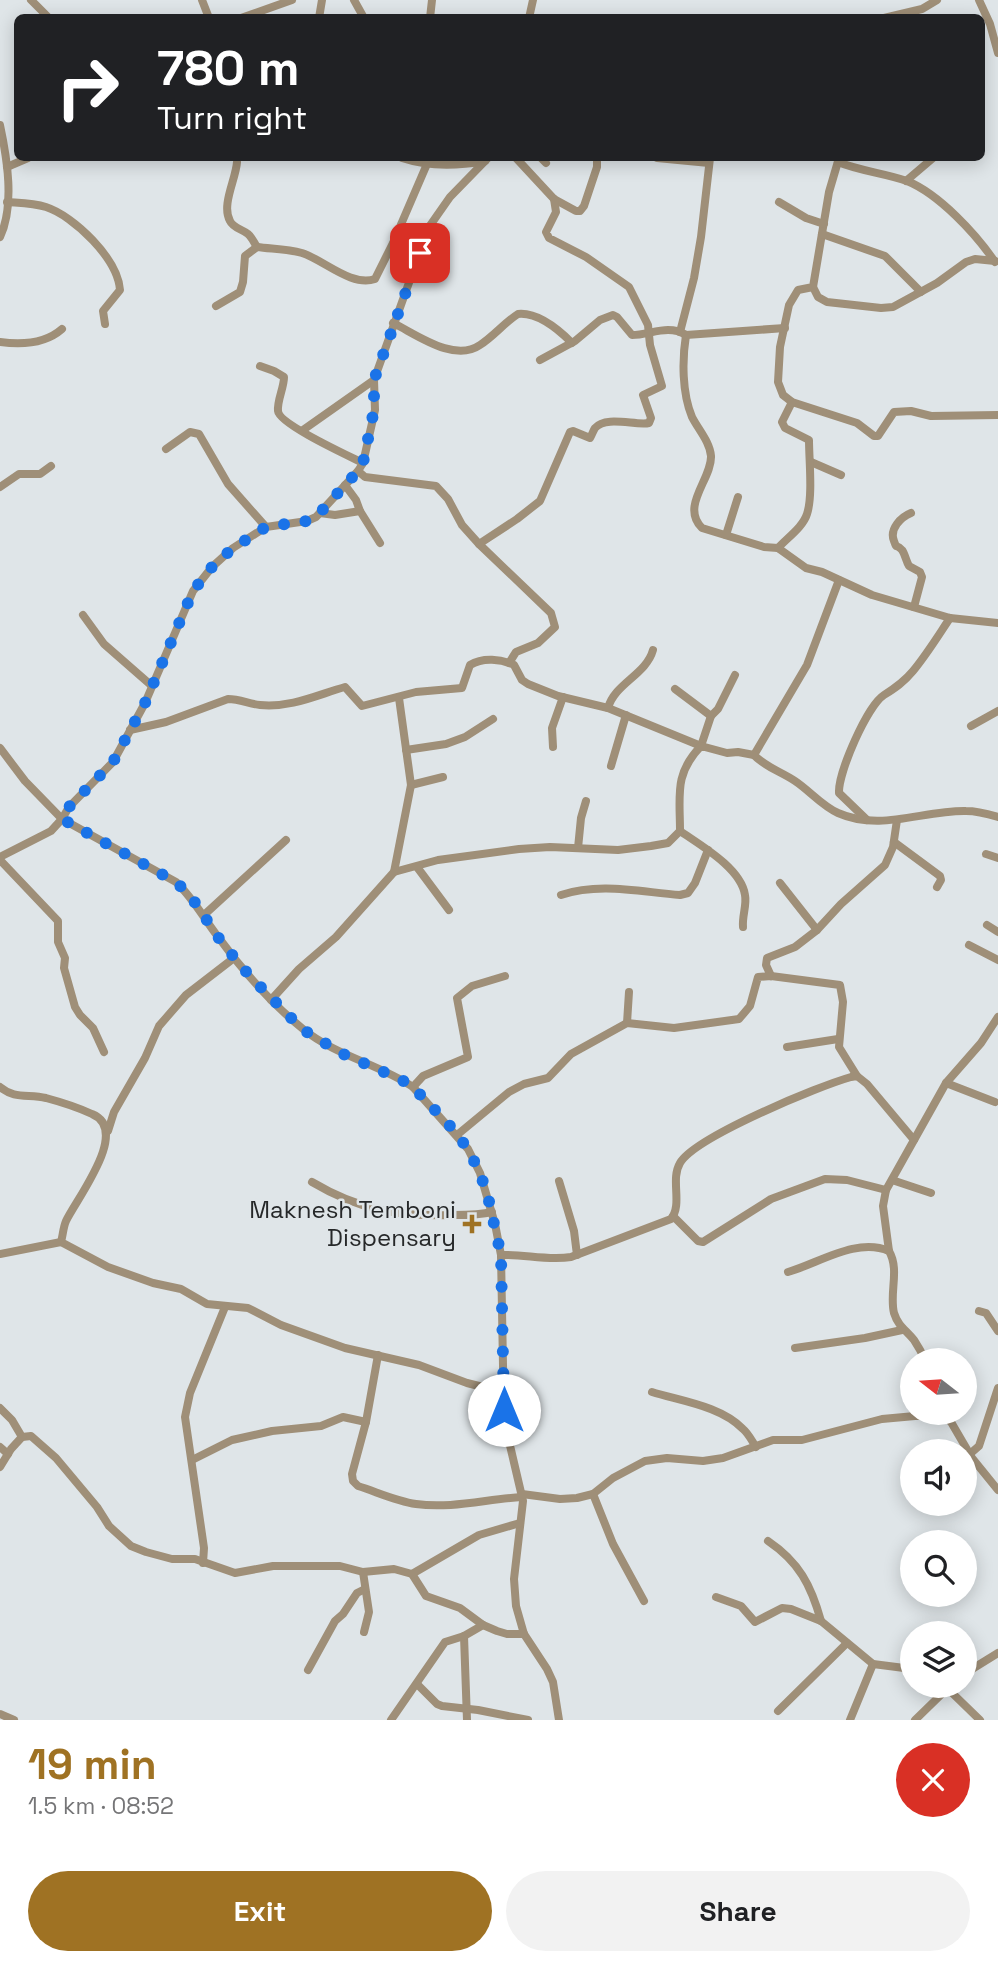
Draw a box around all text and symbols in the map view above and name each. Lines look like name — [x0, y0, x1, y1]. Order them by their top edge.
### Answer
text: 780 m — [157, 37, 300, 99]
icon: right — [42, 42, 133, 133]
text: Turn right — [157, 98, 307, 138]
pin — [390, 223, 450, 283]
icon: arrive — [401, 234, 439, 272]
place label: Maknesh Temboni Dispensary — [249, 1194, 456, 1253]
marker: Maknesh Temboni Dispensary — [462, 1214, 482, 1234]
north arrow — [900, 1348, 976, 1424]
map controls — [900, 1348, 977, 1698]
position arrow — [467, 1373, 541, 1447]
button: sound — [900, 1439, 977, 1516]
button: search — [900, 1530, 977, 1607]
button: layers — [900, 1621, 977, 1698]
text: 19 min — [28, 1738, 157, 1791]
button: close — [896, 1743, 970, 1817]
text: 1.5 km · 08:52 — [28, 1791, 174, 1821]
button: Exit — [28, 1871, 492, 1951]
button: Share — [506, 1871, 970, 1951]

